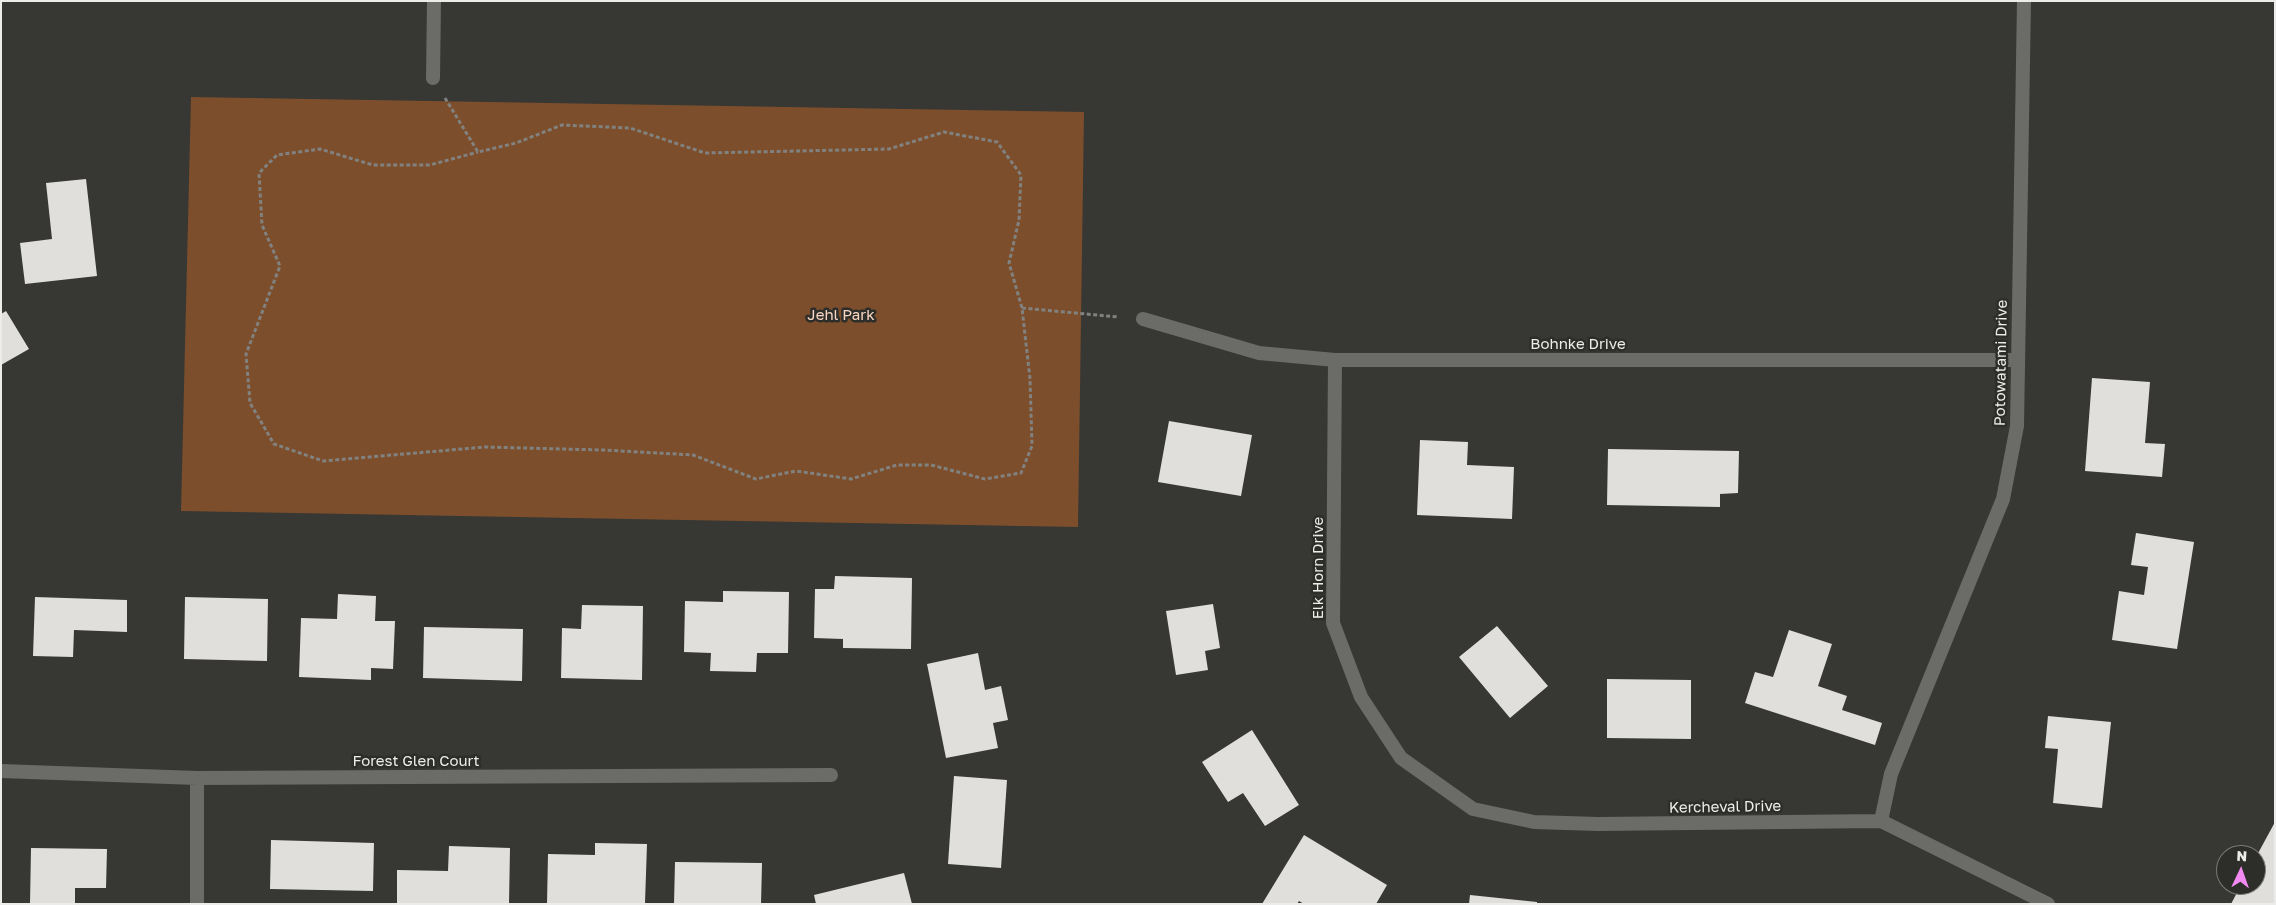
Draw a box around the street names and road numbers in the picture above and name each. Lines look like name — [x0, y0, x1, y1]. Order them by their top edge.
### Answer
street label: Potowatami Drive — [1991, 300, 2011, 426]
street label: Bohnke Drive — [1530, 335, 1626, 353]
street label: Elk Horn Drive — [1309, 517, 1327, 619]
street label: Forest Glen Court — [352, 752, 480, 770]
street label: Kercheval Drive — [1669, 797, 1781, 817]

